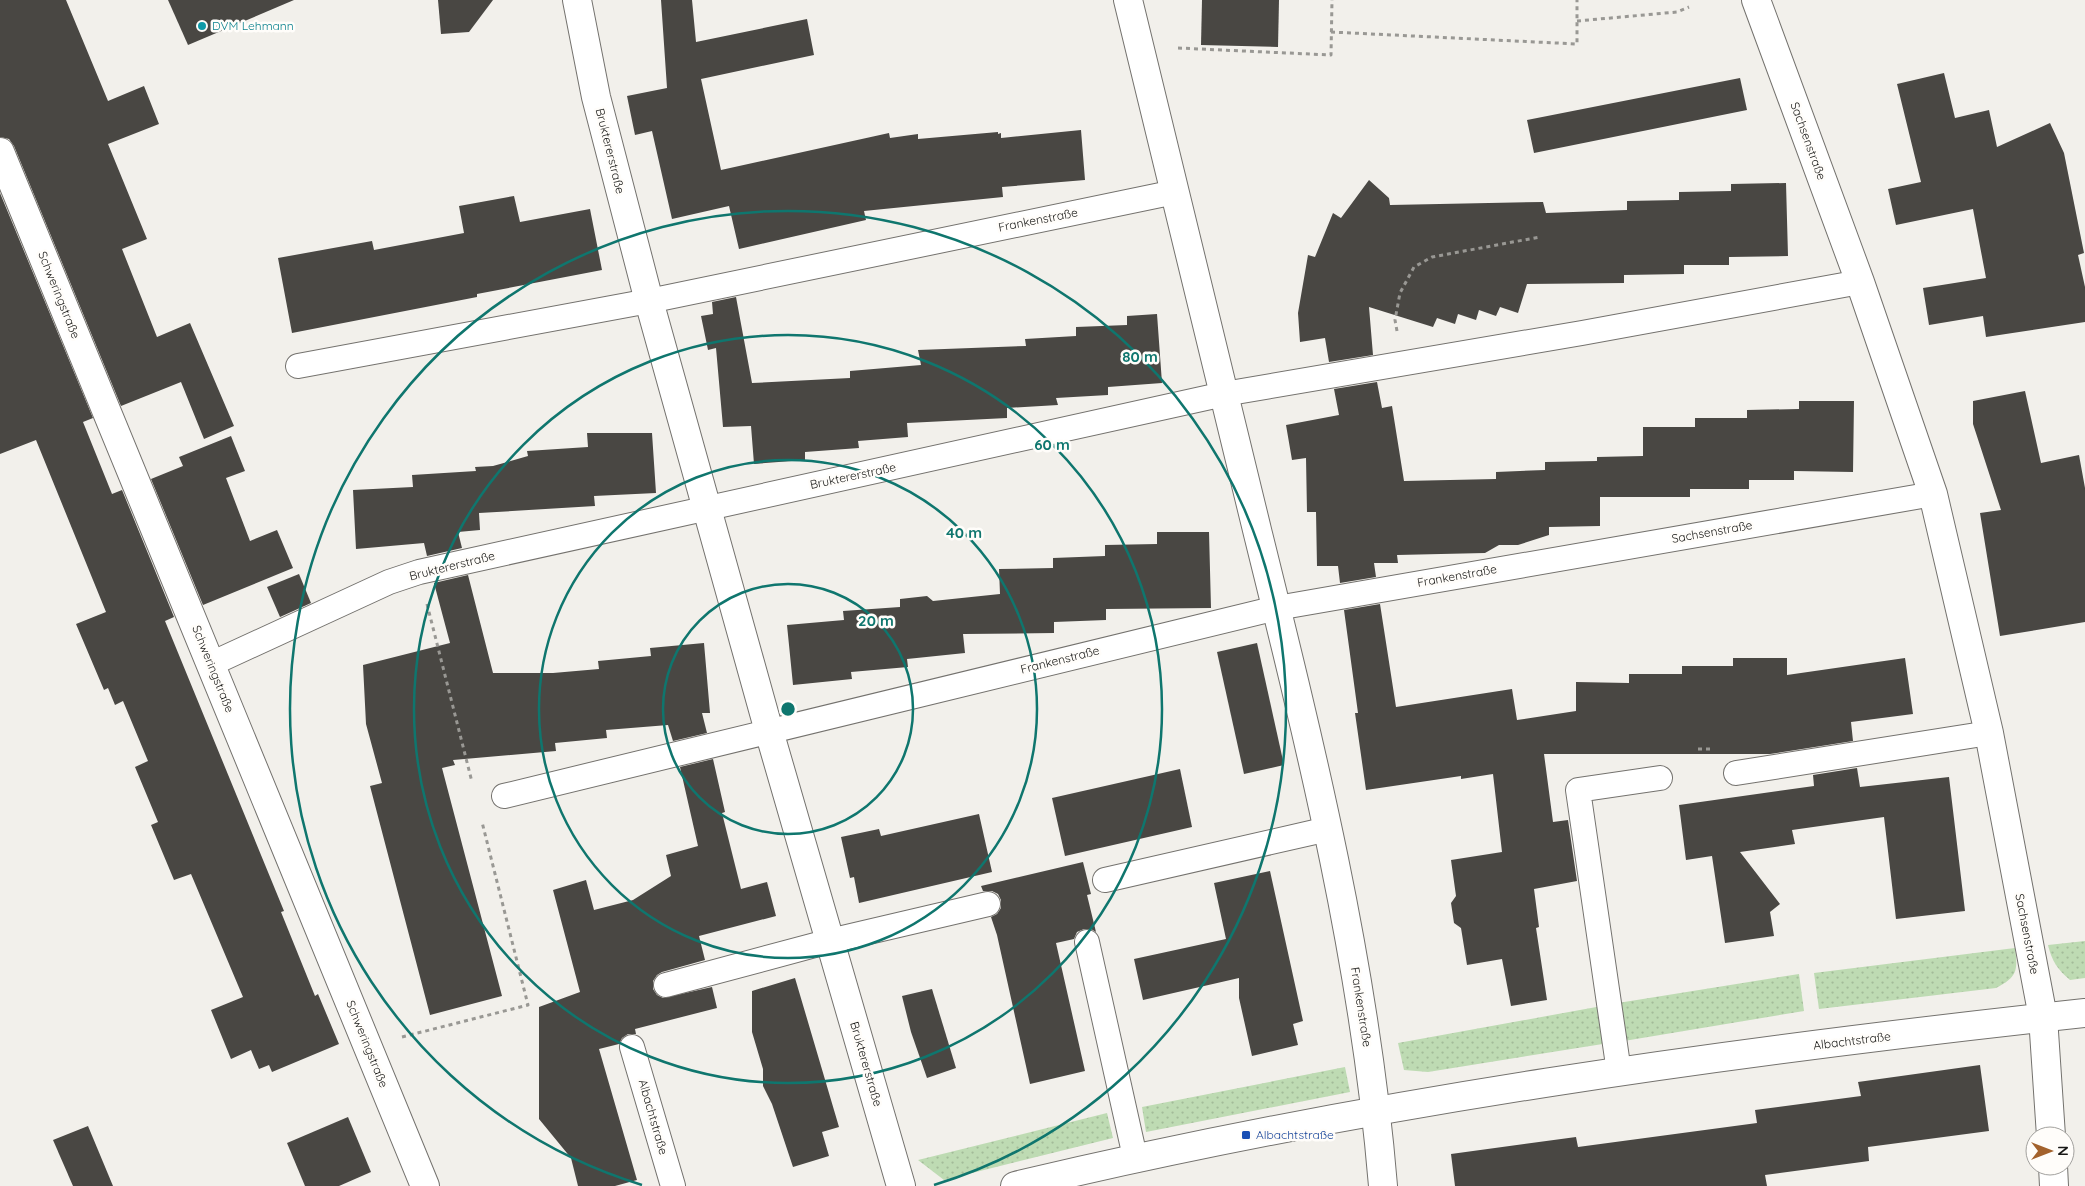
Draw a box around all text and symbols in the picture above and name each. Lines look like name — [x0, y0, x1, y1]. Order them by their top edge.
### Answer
place label: DVM Lehmann — [212, 18, 294, 33]
marker: DVM Lehmann — [196, 20, 208, 32]
street label: Sachsenstraße — [1787, 100, 1830, 182]
street label: Bruktererstraße — [593, 107, 628, 195]
street label: Frankenstraße — [997, 204, 1079, 235]
street label: Schweringstraße — [35, 249, 84, 341]
text: 80 m — [1122, 347, 1158, 366]
text: 60 m — [1034, 435, 1070, 454]
street label: Bruktererstraße — [808, 459, 898, 492]
street label: Sachsenstraße — [1670, 517, 1754, 546]
text: 40 m — [946, 523, 982, 542]
street label: Bruktererstraße — [408, 548, 496, 583]
street label: Frankenstraße — [1416, 561, 1498, 590]
text: 20 m — [858, 611, 894, 630]
street label: Schweringstraße — [189, 623, 238, 715]
street label: Frankenstraße — [1019, 642, 1101, 677]
centre of rings — [779, 700, 797, 718]
street label: Sachsenstraße — [2012, 892, 2043, 976]
street label: Frankenstraße — [1348, 966, 1375, 1048]
street label: Schweringstraße — [343, 998, 392, 1090]
street label: Bruktererstraße — [847, 1020, 886, 1108]
street label: Albachtstraße — [1812, 1028, 1892, 1053]
street label: Albachtstraße — [636, 1077, 671, 1157]
north arrow — [2025, 1126, 2075, 1176]
place label: Albachtstraße — [1256, 1127, 1334, 1142]
marker: Albachtstraße — [1240, 1129, 1252, 1141]
text: N — [2054, 1146, 2072, 1156]

